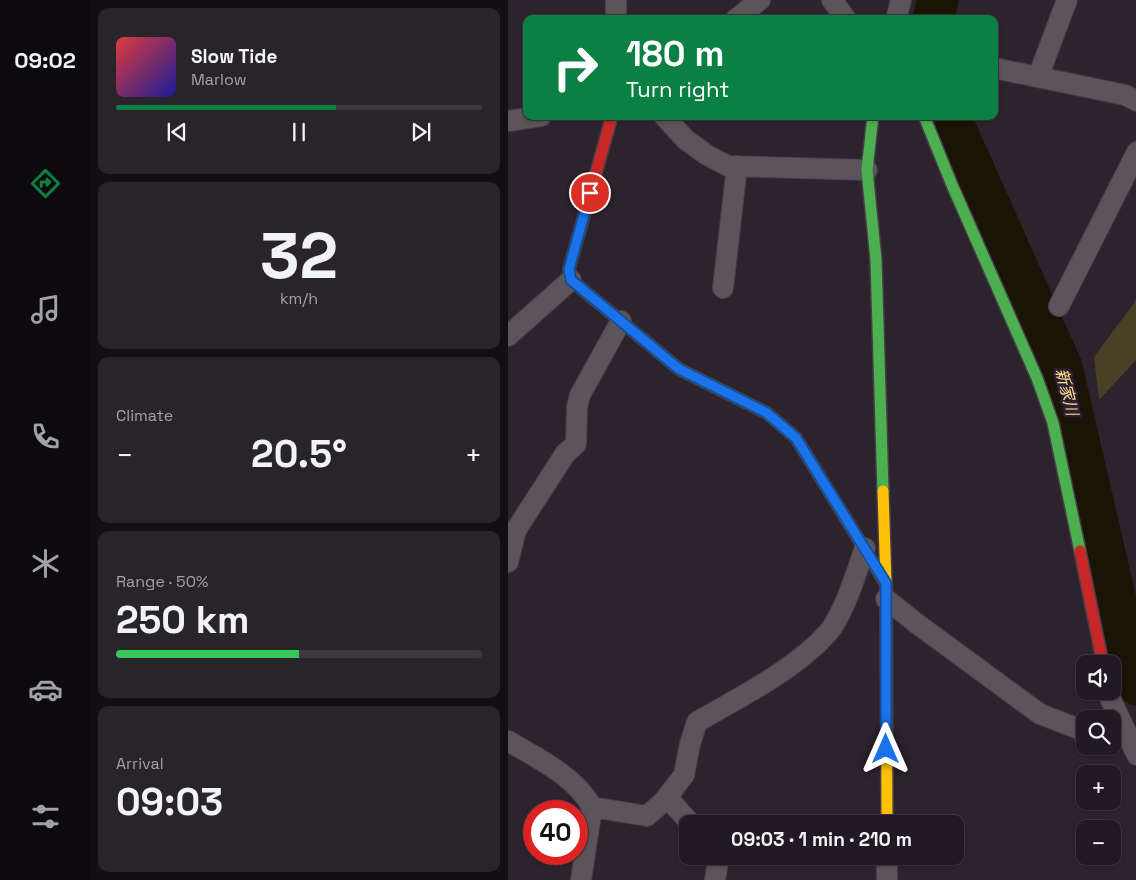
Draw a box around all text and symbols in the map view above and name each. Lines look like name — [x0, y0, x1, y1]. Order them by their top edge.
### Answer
text: 180 m — [626, 32, 724, 76]
icon: right — [543, 35, 608, 100]
text: Slow Tide — [191, 44, 277, 69]
text: 09:02 — [14, 46, 76, 74]
text: Marlow — [191, 69, 247, 90]
text: Turn right — [626, 75, 729, 103]
icon: previous — [163, 118, 191, 146]
icon: pause — [285, 118, 313, 146]
icon: next — [407, 118, 435, 146]
icon: directions — [28, 166, 63, 201]
pin — [569, 172, 611, 214]
icon: arrive — [576, 179, 604, 207]
text: 32 — [260, 214, 338, 297]
text: km/h — [280, 288, 318, 309]
icon: music — [28, 292, 63, 327]
water label: 新家川 — [1051, 366, 1083, 420]
text: Climate — [116, 405, 173, 426]
icon: phone — [28, 419, 63, 454]
text: 20.5° — [251, 430, 347, 478]
text: − — [116, 437, 133, 473]
text: + — [465, 437, 482, 473]
icon: climate — [28, 546, 63, 581]
text: Range · 50% — [116, 571, 208, 592]
text: 250 km — [116, 596, 250, 644]
map controls — [1076, 655, 1121, 865]
button: sound — [1076, 655, 1121, 700]
icon: car — [28, 672, 63, 707]
button: search — [1076, 710, 1121, 755]
position arrow — [859, 722, 911, 774]
text: Arrival — [116, 753, 164, 774]
button: + — [1076, 765, 1121, 810]
text: 09:03 — [116, 778, 223, 826]
icon: filters — [28, 799, 63, 834]
speed limit sign: 40 — [523, 800, 588, 865]
button: − — [1076, 820, 1121, 865]
text: 09:03 · 1 min · 210 m — [731, 827, 912, 852]

